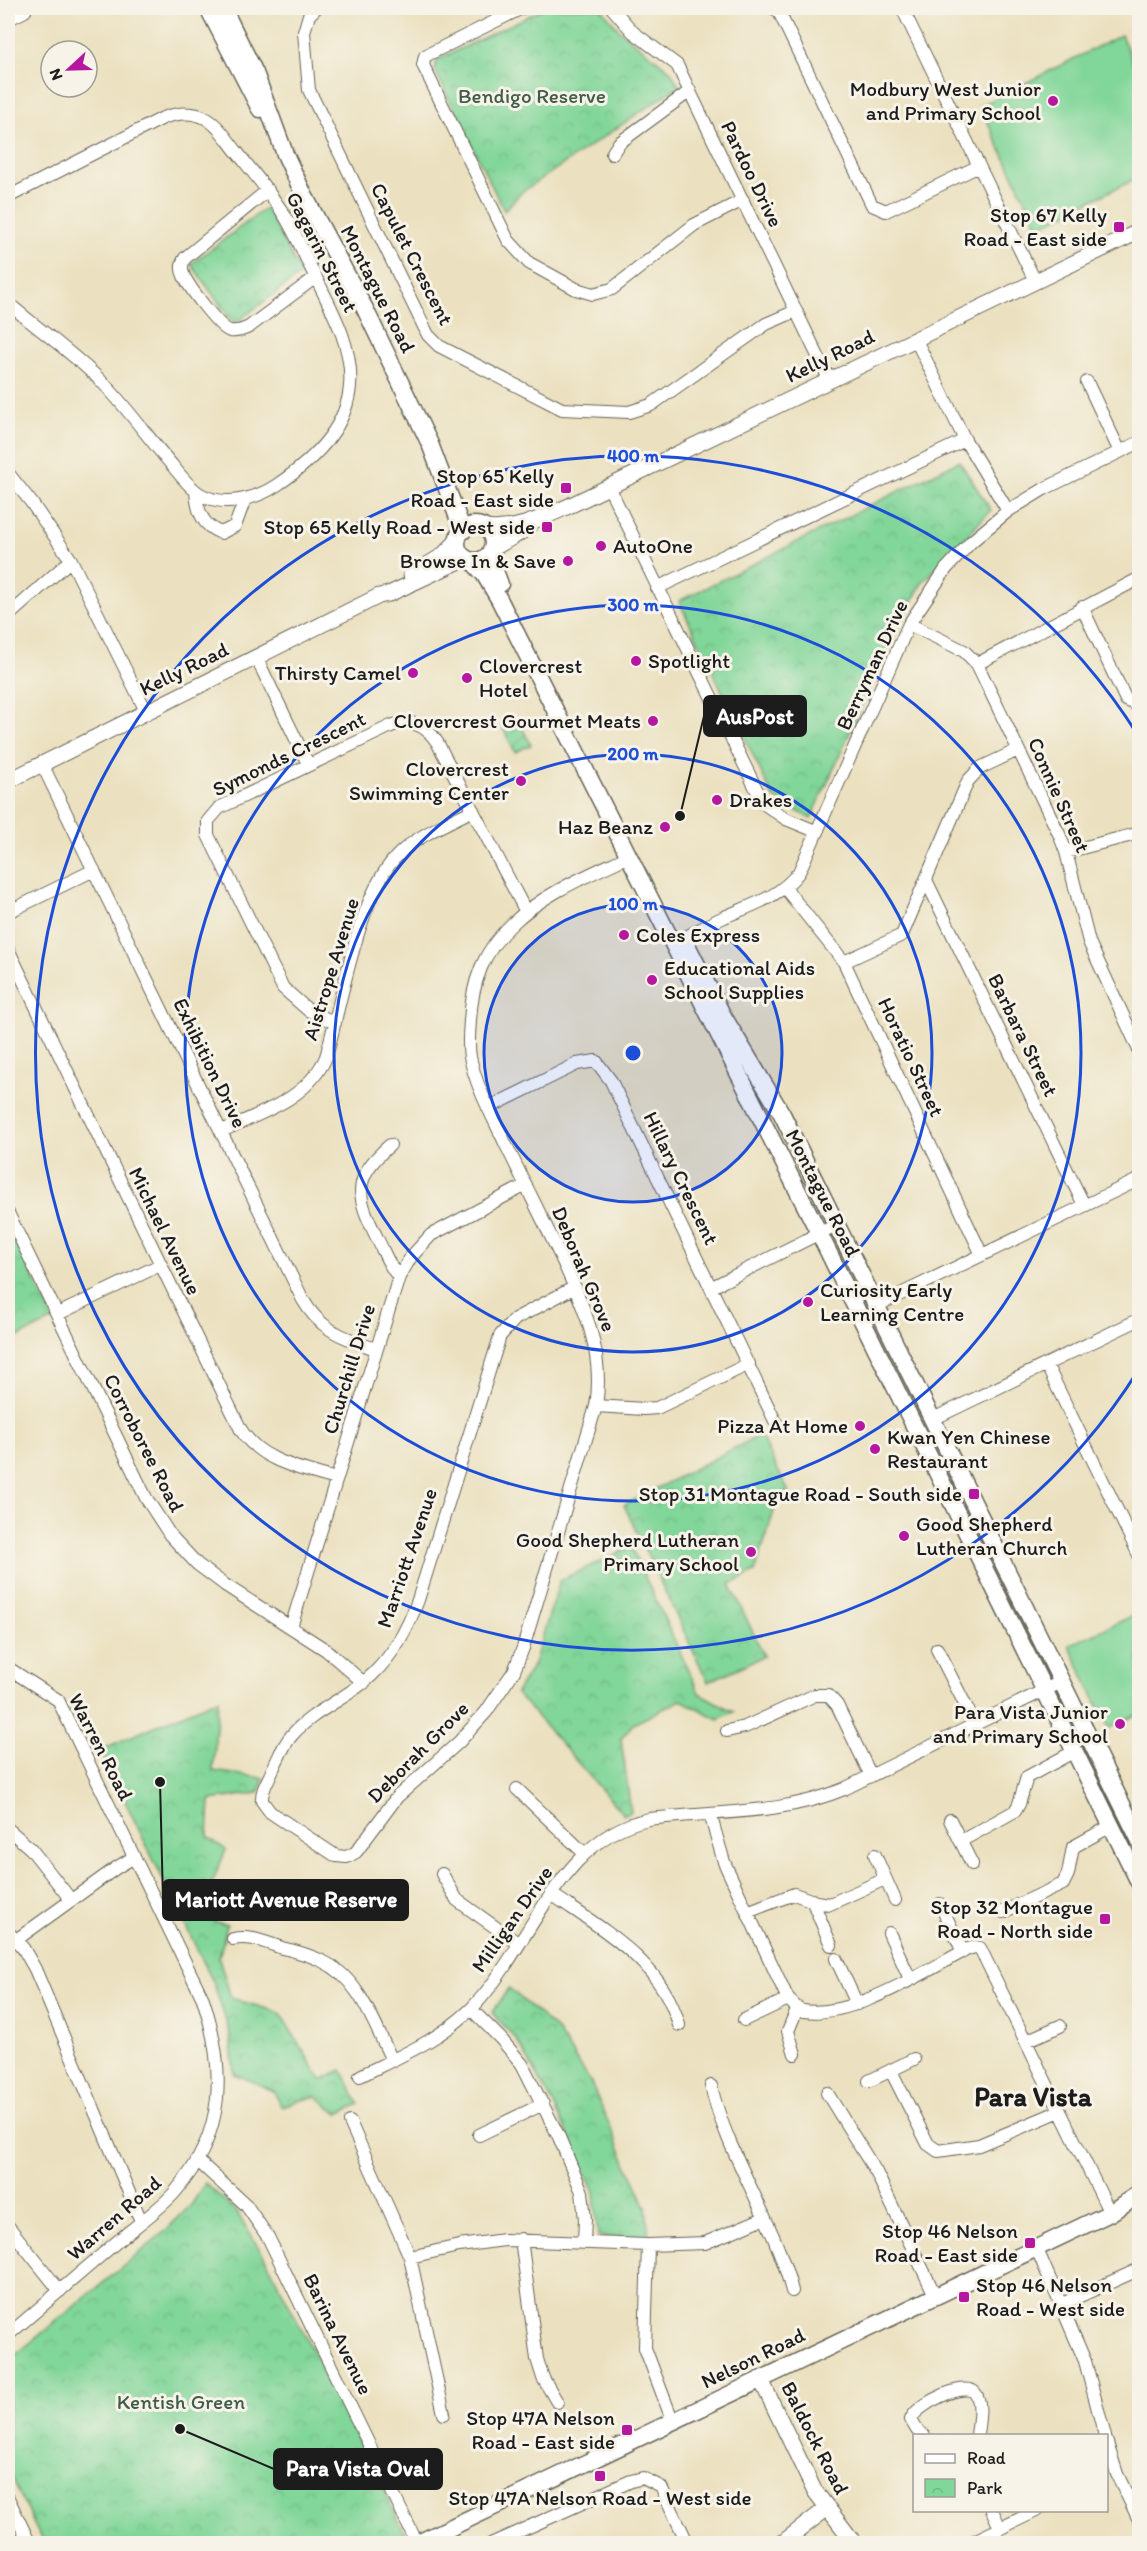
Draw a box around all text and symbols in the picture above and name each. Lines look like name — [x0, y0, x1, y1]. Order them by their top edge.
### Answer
north arrow — [39, 39, 99, 99]
text: N — [45, 66, 66, 83]
place label: Modbury West Junior and Primary School — [850, 76, 1041, 125]
park label: Bendigo Reserve — [458, 83, 606, 108]
marker: Modbury West Junior and Primary School — [1046, 94, 1060, 108]
street label: Pardoo Drive — [716, 117, 789, 231]
street label: Capulet Crescent — [366, 178, 459, 329]
street label: Gagarin Street — [281, 187, 364, 316]
place label: Stop 67 Kelly Road - East side — [964, 202, 1107, 251]
marker: Stop 67 Kelly Road - East side — [1112, 220, 1126, 234]
street label: Montague Road — [335, 221, 422, 357]
street label: Kelly Road — [781, 323, 879, 388]
text: 400 m — [607, 445, 660, 467]
place label: Stop 65 Kelly Road - East side — [411, 463, 554, 512]
marker: Stop 65 Kelly Road - East side — [559, 481, 573, 495]
place label: Stop 65 Kelly Road - West side — [263, 514, 535, 539]
marker: Stop 65 Kelly Road - West side — [540, 520, 554, 534]
place label: AutoOne — [613, 533, 693, 558]
marker: AutoOne — [594, 539, 608, 553]
place label: Browse In & Save — [400, 548, 556, 573]
marker: Browse In & Save — [561, 554, 575, 568]
text: 300 m — [607, 594, 659, 616]
street label: Berryman Drive — [830, 596, 913, 734]
street label: Kelly Road — [135, 636, 233, 701]
place label: Spotlight — [648, 648, 730, 673]
place label: Clovercrest Hotel — [479, 653, 583, 702]
marker: Spotlight — [629, 654, 643, 668]
place label: Thirsty Camel — [275, 660, 401, 685]
marker: Thirsty Camel — [406, 666, 420, 680]
marker: Clovercrest Hotel — [460, 671, 474, 685]
callout: AusPost — [704, 696, 806, 736]
text: AusPost — [715, 703, 795, 730]
street label: Symonds Crescent — [208, 706, 370, 801]
place label: Clovercrest Gourmet Meats — [394, 708, 641, 733]
marker: Clovercrest Gourmet Meats — [646, 714, 660, 728]
street label: Connie Street — [1023, 733, 1096, 856]
text: 200 m — [608, 743, 659, 765]
place label: Clovercrest Swimming Center — [349, 756, 509, 805]
marker: Clovercrest Swimming Center — [514, 774, 528, 788]
place label: Drakes — [729, 787, 792, 812]
marker: Drakes — [710, 793, 724, 807]
place label: Haz Beanz — [558, 814, 653, 839]
marker: Haz Beanz — [658, 820, 672, 834]
text: 100 m — [608, 893, 659, 915]
street label: Aistrope Avenue — [297, 895, 364, 1043]
place label: Coles Express — [636, 922, 760, 947]
marker: Coles Express — [617, 928, 631, 942]
place label: Educational Aids School Supplies — [664, 955, 815, 1004]
street label: Barbara Street — [983, 969, 1064, 1100]
marker: Educational Aids School Supplies — [645, 973, 659, 987]
street label: Horatio Street — [873, 993, 950, 1120]
street label: Exhibition Drive — [168, 994, 253, 1132]
centre of rings — [623, 1043, 643, 1063]
street label: Hillary Crescent — [638, 1107, 725, 1249]
street label: Montague Road — [780, 1125, 867, 1261]
street label: Michael Avenue — [124, 1163, 207, 1299]
street label: Deborah Grove — [547, 1202, 622, 1335]
place label: Curiosity Early Learning Centre — [820, 1277, 964, 1326]
marker: Curiosity Early Learning Centre — [801, 1295, 815, 1309]
street label: Churchill Drive — [317, 1301, 380, 1437]
street label: Corroboree Road — [99, 1369, 190, 1516]
place label: Pizza At Home — [717, 1413, 848, 1438]
marker: Pizza At Home — [853, 1419, 867, 1433]
place label: Kwan Yen Chinese Restaurant — [887, 1424, 1051, 1473]
marker: Kwan Yen Chinese Restaurant — [868, 1442, 882, 1456]
place label: Stop 31 Montague Road - South side — [639, 1481, 962, 1506]
street label: Marriott Avenue — [371, 1485, 442, 1631]
marker: Stop 31 Montague Road - South side — [967, 1487, 981, 1501]
place label: Good Shepherd Lutheran Church — [916, 1511, 1067, 1560]
place label: Good Shepherd Lutheran Primary School — [516, 1527, 739, 1576]
marker: Good Shepherd Lutheran Church — [897, 1529, 911, 1543]
marker: Good Shepherd Lutheran Primary School — [744, 1545, 758, 1559]
street label: Warren Road — [64, 1689, 139, 1805]
street label: Deborah Grove — [362, 1696, 474, 1808]
place label: Para Vista Junior and Primary School — [933, 1699, 1108, 1748]
marker: Para Vista Junior and Primary School — [1113, 1717, 1127, 1731]
street label: Milligan Drive — [466, 1861, 557, 1977]
callout: Mariott Avenue Reserve — [163, 1880, 408, 1920]
text: Mariott Avenue Reserve — [175, 1886, 398, 1913]
place label: Stop 32 Montague Road - North side — [930, 1894, 1093, 1943]
marker: Stop 32 Montague Road - North side — [1098, 1912, 1112, 1926]
district label: Para Vista — [974, 2080, 1093, 2113]
street label: Warren Road — [61, 2170, 166, 2265]
place label: Stop 46 Nelson Road - East side — [875, 2218, 1018, 2267]
marker: Stop 46 Nelson Road - East side — [1023, 2236, 1037, 2250]
street label: Barina Avenue — [298, 2269, 379, 2398]
place label: Stop 46 Nelson Road - West side — [976, 2272, 1125, 2321]
marker: Stop 46 Nelson Road - West side — [957, 2290, 971, 2304]
street label: Nelson Road — [697, 2321, 809, 2393]
street label: Baldock Road — [776, 2377, 855, 2498]
park label: Kentish Green — [117, 2389, 245, 2414]
place label: Stop 47A Nelson Road - East side — [466, 2405, 615, 2454]
marker: Stop 47A Nelson Road - East side — [620, 2423, 634, 2437]
legend — [913, 2434, 1108, 2512]
text: Road — [967, 2447, 1006, 2469]
callout: Para Vista Oval — [274, 2449, 442, 2489]
text: Para Vista Oval — [286, 2455, 431, 2482]
marker: Stop 47A Nelson Road - West side — [593, 2469, 607, 2483]
text: Park — [967, 2477, 1002, 2499]
place label: Stop 47A Nelson Road - West side — [448, 2485, 752, 2510]

